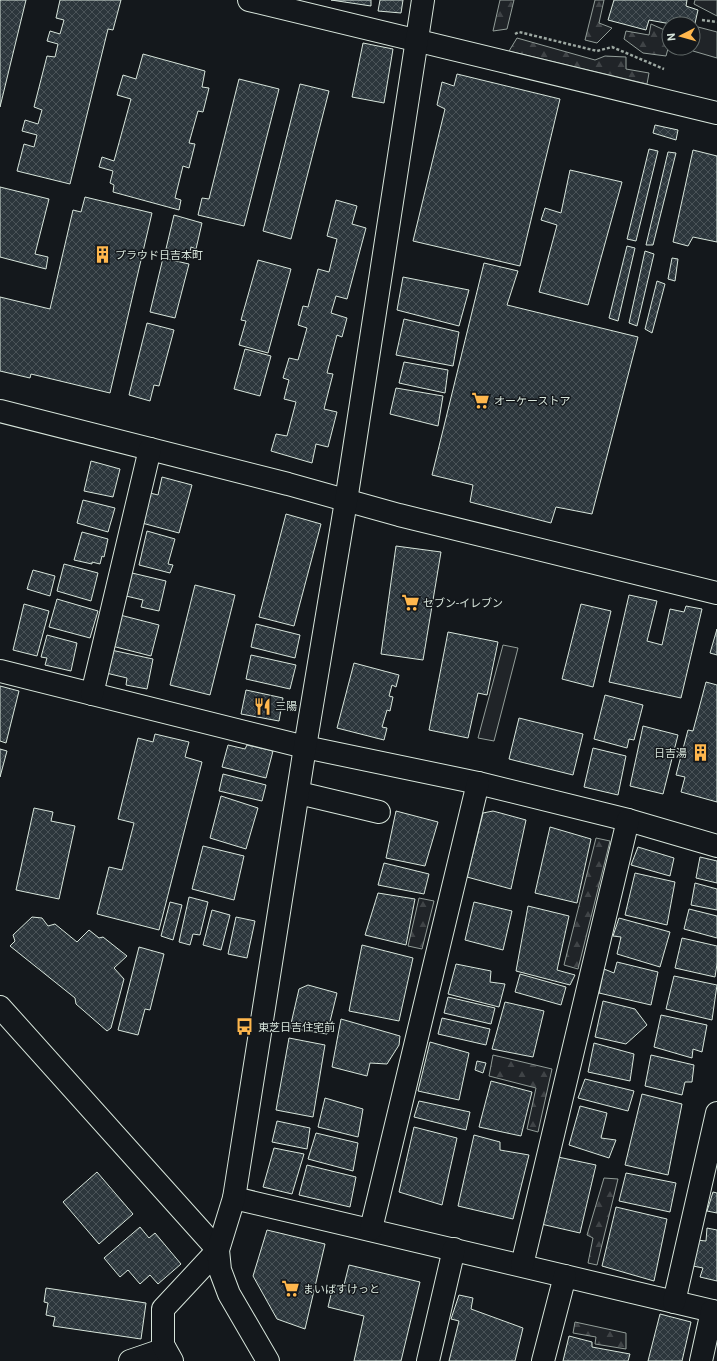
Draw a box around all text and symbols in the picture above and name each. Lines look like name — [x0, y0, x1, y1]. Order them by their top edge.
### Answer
north arrow — [661, 16, 701, 56]
text: N — [665, 32, 678, 42]
building icon: プラウド日吉本町 — [92, 245, 112, 265]
place label: プラウド日吉本町 — [115, 249, 203, 262]
supermarket icon: オーケーストア — [471, 391, 491, 411]
place label: オーケーストア — [494, 395, 570, 408]
supermarket icon: セブン-イレブン — [400, 593, 420, 613]
place label: セブン-イレブン — [423, 597, 503, 610]
restaurant icon: 三陽 — [252, 696, 272, 716]
place label: 三陽 — [275, 700, 297, 713]
building icon: 日吉湯 — [690, 743, 710, 763]
place label: 日吉湯 — [654, 747, 687, 760]
bus stop icon: 東芝日吉住宅前 — [235, 1017, 255, 1037]
place label: 東芝日吉住宅前 — [258, 1021, 335, 1034]
supermarket icon: まいばすけっと — [280, 1279, 300, 1299]
place label: まいばすけっと — [303, 1283, 380, 1296]

